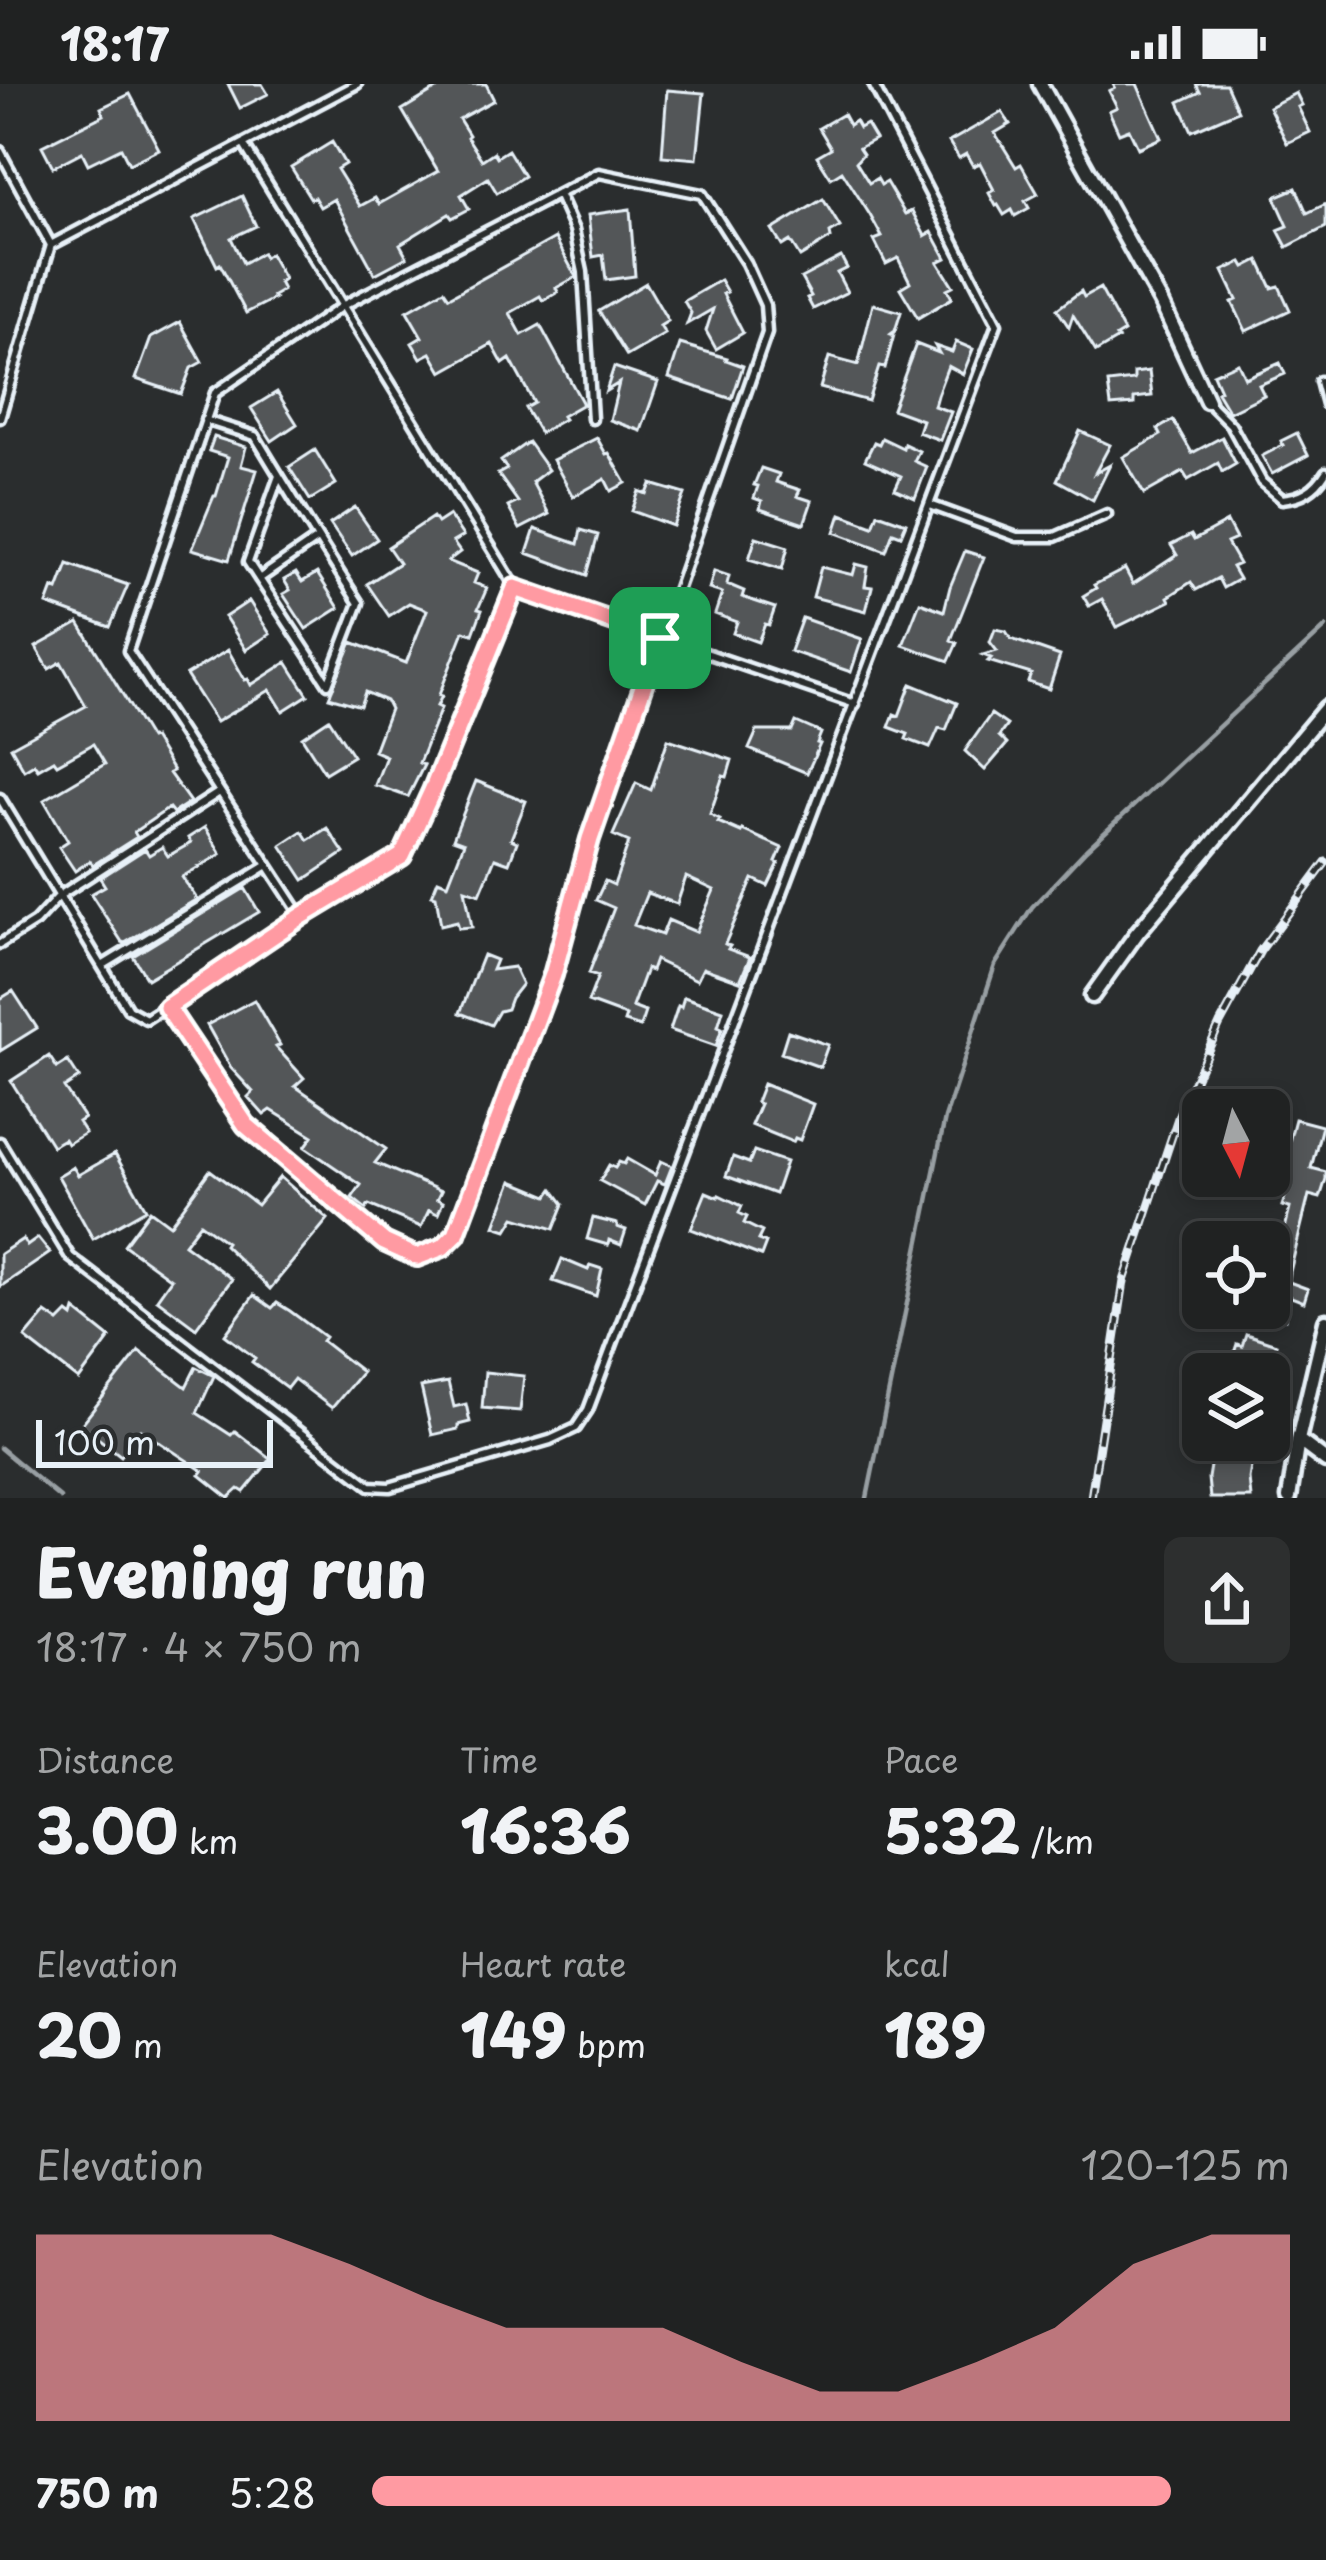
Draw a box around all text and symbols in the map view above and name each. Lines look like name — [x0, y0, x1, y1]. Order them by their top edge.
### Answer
text: 18:17 — [60, 8, 169, 76]
pin — [609, 587, 711, 689]
icon: arrive — [627, 605, 693, 671]
north arrow — [1182, 1089, 1290, 1197]
map controls — [1182, 1089, 1290, 1461]
button: locate — [1182, 1221, 1290, 1329]
button: layers — [1182, 1353, 1290, 1461]
scale bar — [36, 1414, 273, 1467]
text: 100 m — [54, 1416, 155, 1466]
text: Evening run — [36, 1521, 427, 1620]
button: share — [1164, 1537, 1290, 1663]
text: 18:17 · 4 × 750 m — [36, 1616, 362, 1675]
text: Distance — [36, 1734, 174, 1784]
text: Time — [460, 1734, 538, 1784]
text: Pace — [884, 1734, 958, 1784]
text: 3.00 — [36, 1784, 178, 1874]
text: 16:36 — [460, 1784, 631, 1874]
text: 5:32 — [884, 1784, 1020, 1874]
text: km — [178, 1815, 238, 1865]
text: /km — [1020, 1815, 1094, 1865]
text: Elevation — [36, 1938, 178, 1988]
text: Heart rate — [460, 1938, 627, 1988]
text: kcal — [884, 1938, 950, 1988]
text: 20 — [36, 1988, 122, 2078]
text: 149 — [460, 1988, 567, 2078]
text: 189 — [884, 1988, 986, 2078]
text: m — [122, 2019, 163, 2069]
text: bpm — [567, 2019, 646, 2069]
text: Elevation — [36, 2134, 204, 2193]
text: 120–125 m — [1081, 2134, 1290, 2193]
text: 750 m — [36, 2462, 159, 2521]
text: 5:28 — [228, 2462, 316, 2521]

